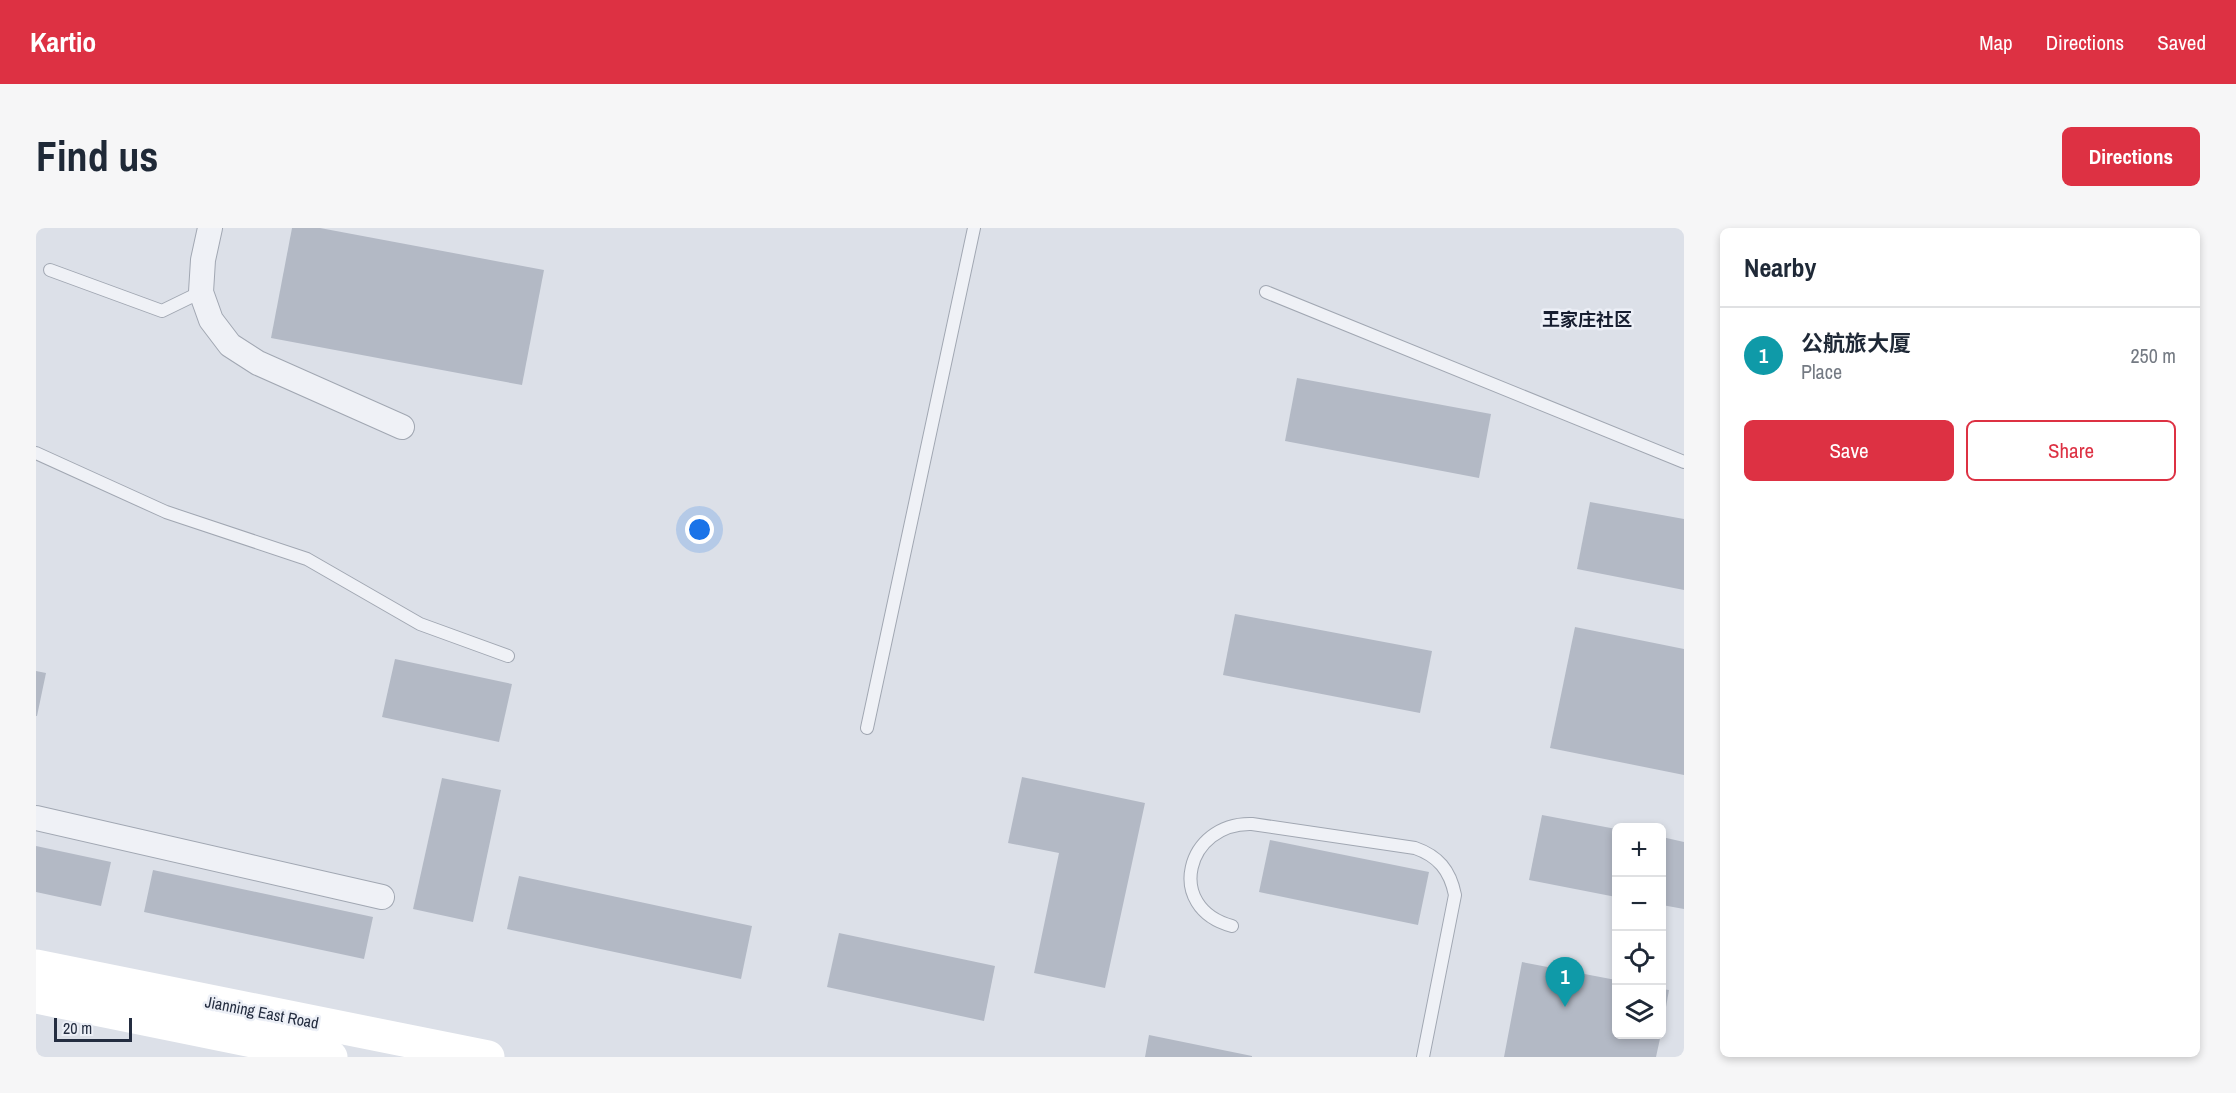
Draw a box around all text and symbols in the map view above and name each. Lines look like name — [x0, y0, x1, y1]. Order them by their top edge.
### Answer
text: Kartio — [30, 23, 96, 61]
text: Map — [1979, 28, 2013, 57]
text: Directions — [2046, 28, 2124, 57]
text: Saved — [2157, 28, 2206, 57]
button: Directions — [2062, 127, 2200, 186]
text: Find us — [36, 128, 158, 184]
text: Nearby — [1744, 250, 1816, 285]
district label: 王家庄社区 — [1542, 307, 1632, 332]
text: 公航旅大厦 — [1801, 328, 1911, 358]
text: 1 — [1759, 342, 1768, 369]
text: 250 m — [2130, 342, 2176, 369]
text: Place — [1801, 358, 1842, 385]
button: Save — [1744, 420, 1954, 481]
button: Share — [1966, 420, 2176, 481]
your location — [685, 515, 714, 544]
map controls — [1612, 823, 1666, 1039]
button: + — [1612, 823, 1666, 877]
button: − — [1612, 877, 1666, 931]
button: locate — [1612, 931, 1666, 985]
pin: 1 — [1546, 958, 1585, 1007]
button: layers — [1612, 985, 1666, 1039]
street label: Jianning East Road — [203, 990, 321, 1034]
scale bar — [54, 1015, 132, 1042]
text: 20 m — [63, 1017, 92, 1039]

